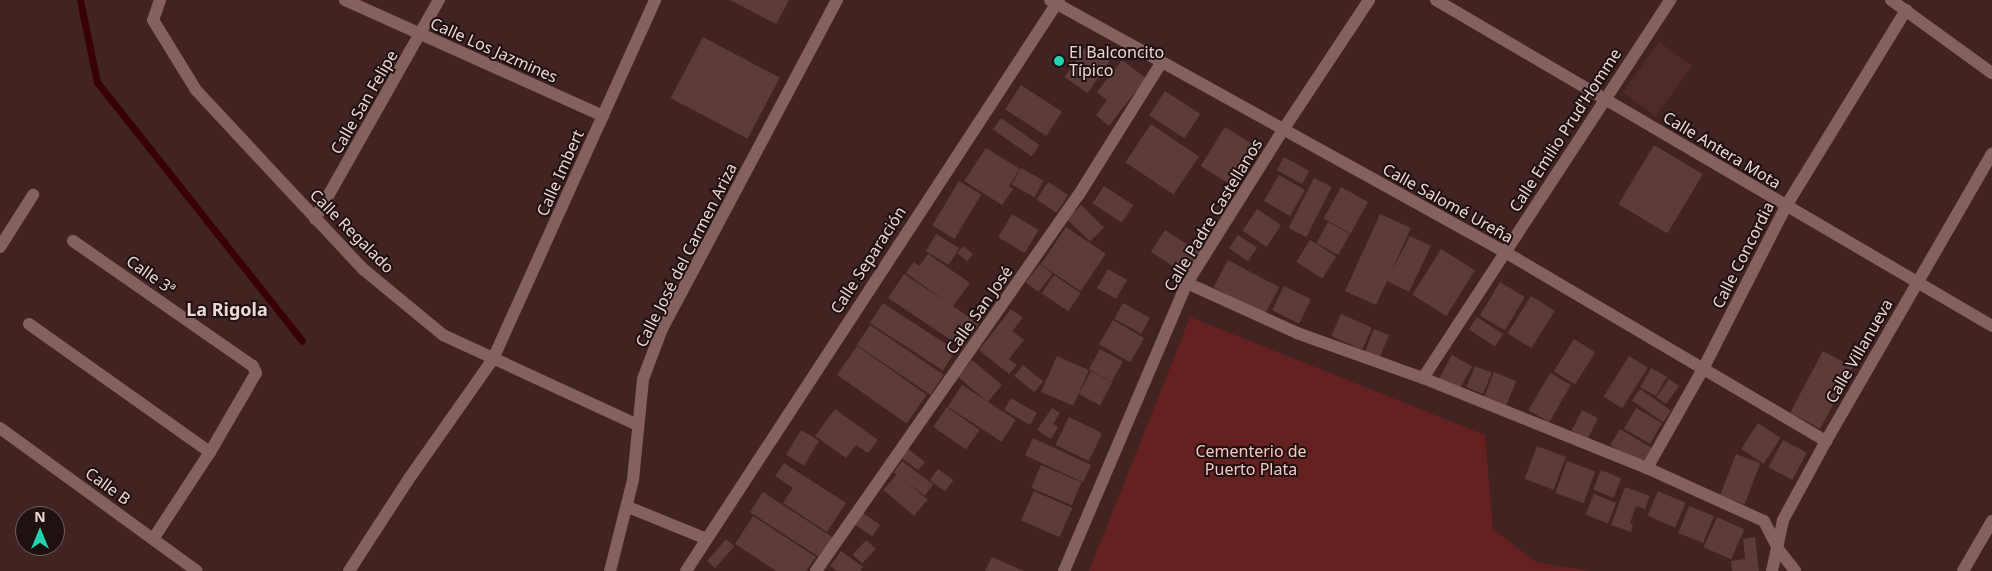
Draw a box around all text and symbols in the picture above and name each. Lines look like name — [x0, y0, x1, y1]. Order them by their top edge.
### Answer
street label: Calle Los Jazmines — [428, 13, 560, 87]
place label: El Balconcito Típico — [1069, 42, 1164, 80]
street label: Calle Emilio Prud'Homme — [1505, 45, 1625, 215]
street label: Calle San Felipe — [326, 47, 402, 157]
marker: El Balconcito Típico — [1053, 55, 1065, 67]
street label: Calle Antera Mota — [1660, 107, 1784, 193]
street label: Calle Imbert — [532, 127, 588, 219]
street label: Calle Padre Castellanos — [1160, 135, 1266, 295]
street label: Calle Salomé Ureña — [1379, 159, 1517, 247]
street label: Calle José del Carmen Ariza — [631, 160, 741, 350]
street label: Calle Regalado — [306, 185, 398, 277]
street label: Calle Concordia — [1708, 199, 1778, 311]
street label: Calle Separación — [826, 203, 910, 317]
street label: Calle 3ª — [123, 251, 179, 299]
street label: Calle San José — [942, 262, 1016, 358]
street label: Calle Villanueva — [1821, 296, 1897, 406]
district label: La Rigola — [186, 298, 268, 320]
park label: Cementerio de Puerto Plata — [1195, 441, 1307, 479]
street label: Calle B — [82, 463, 134, 509]
north arrow — [15, 506, 65, 556]
text: N — [34, 507, 46, 526]

